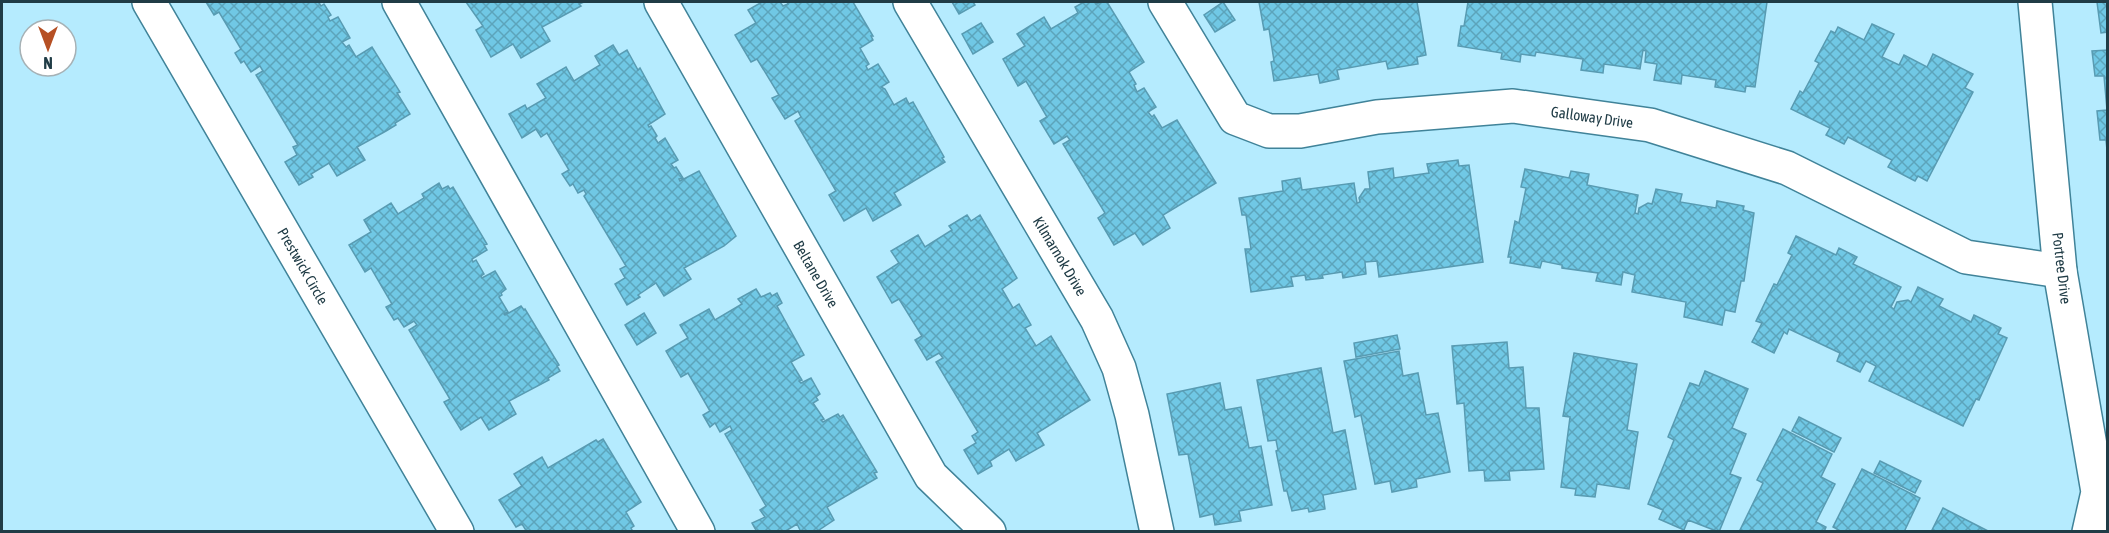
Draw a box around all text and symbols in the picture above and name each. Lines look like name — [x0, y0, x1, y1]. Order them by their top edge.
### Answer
north arrow — [18, 18, 78, 78]
text: N — [43, 54, 53, 72]
street label: Galloway Drive — [1550, 103, 1634, 131]
street label: Kilmarnok Drive — [1030, 213, 1090, 299]
street label: Prestwick Circle — [274, 225, 332, 307]
street label: Portree Drive — [2049, 231, 2075, 305]
street label: Beltane Drive — [790, 238, 842, 311]

